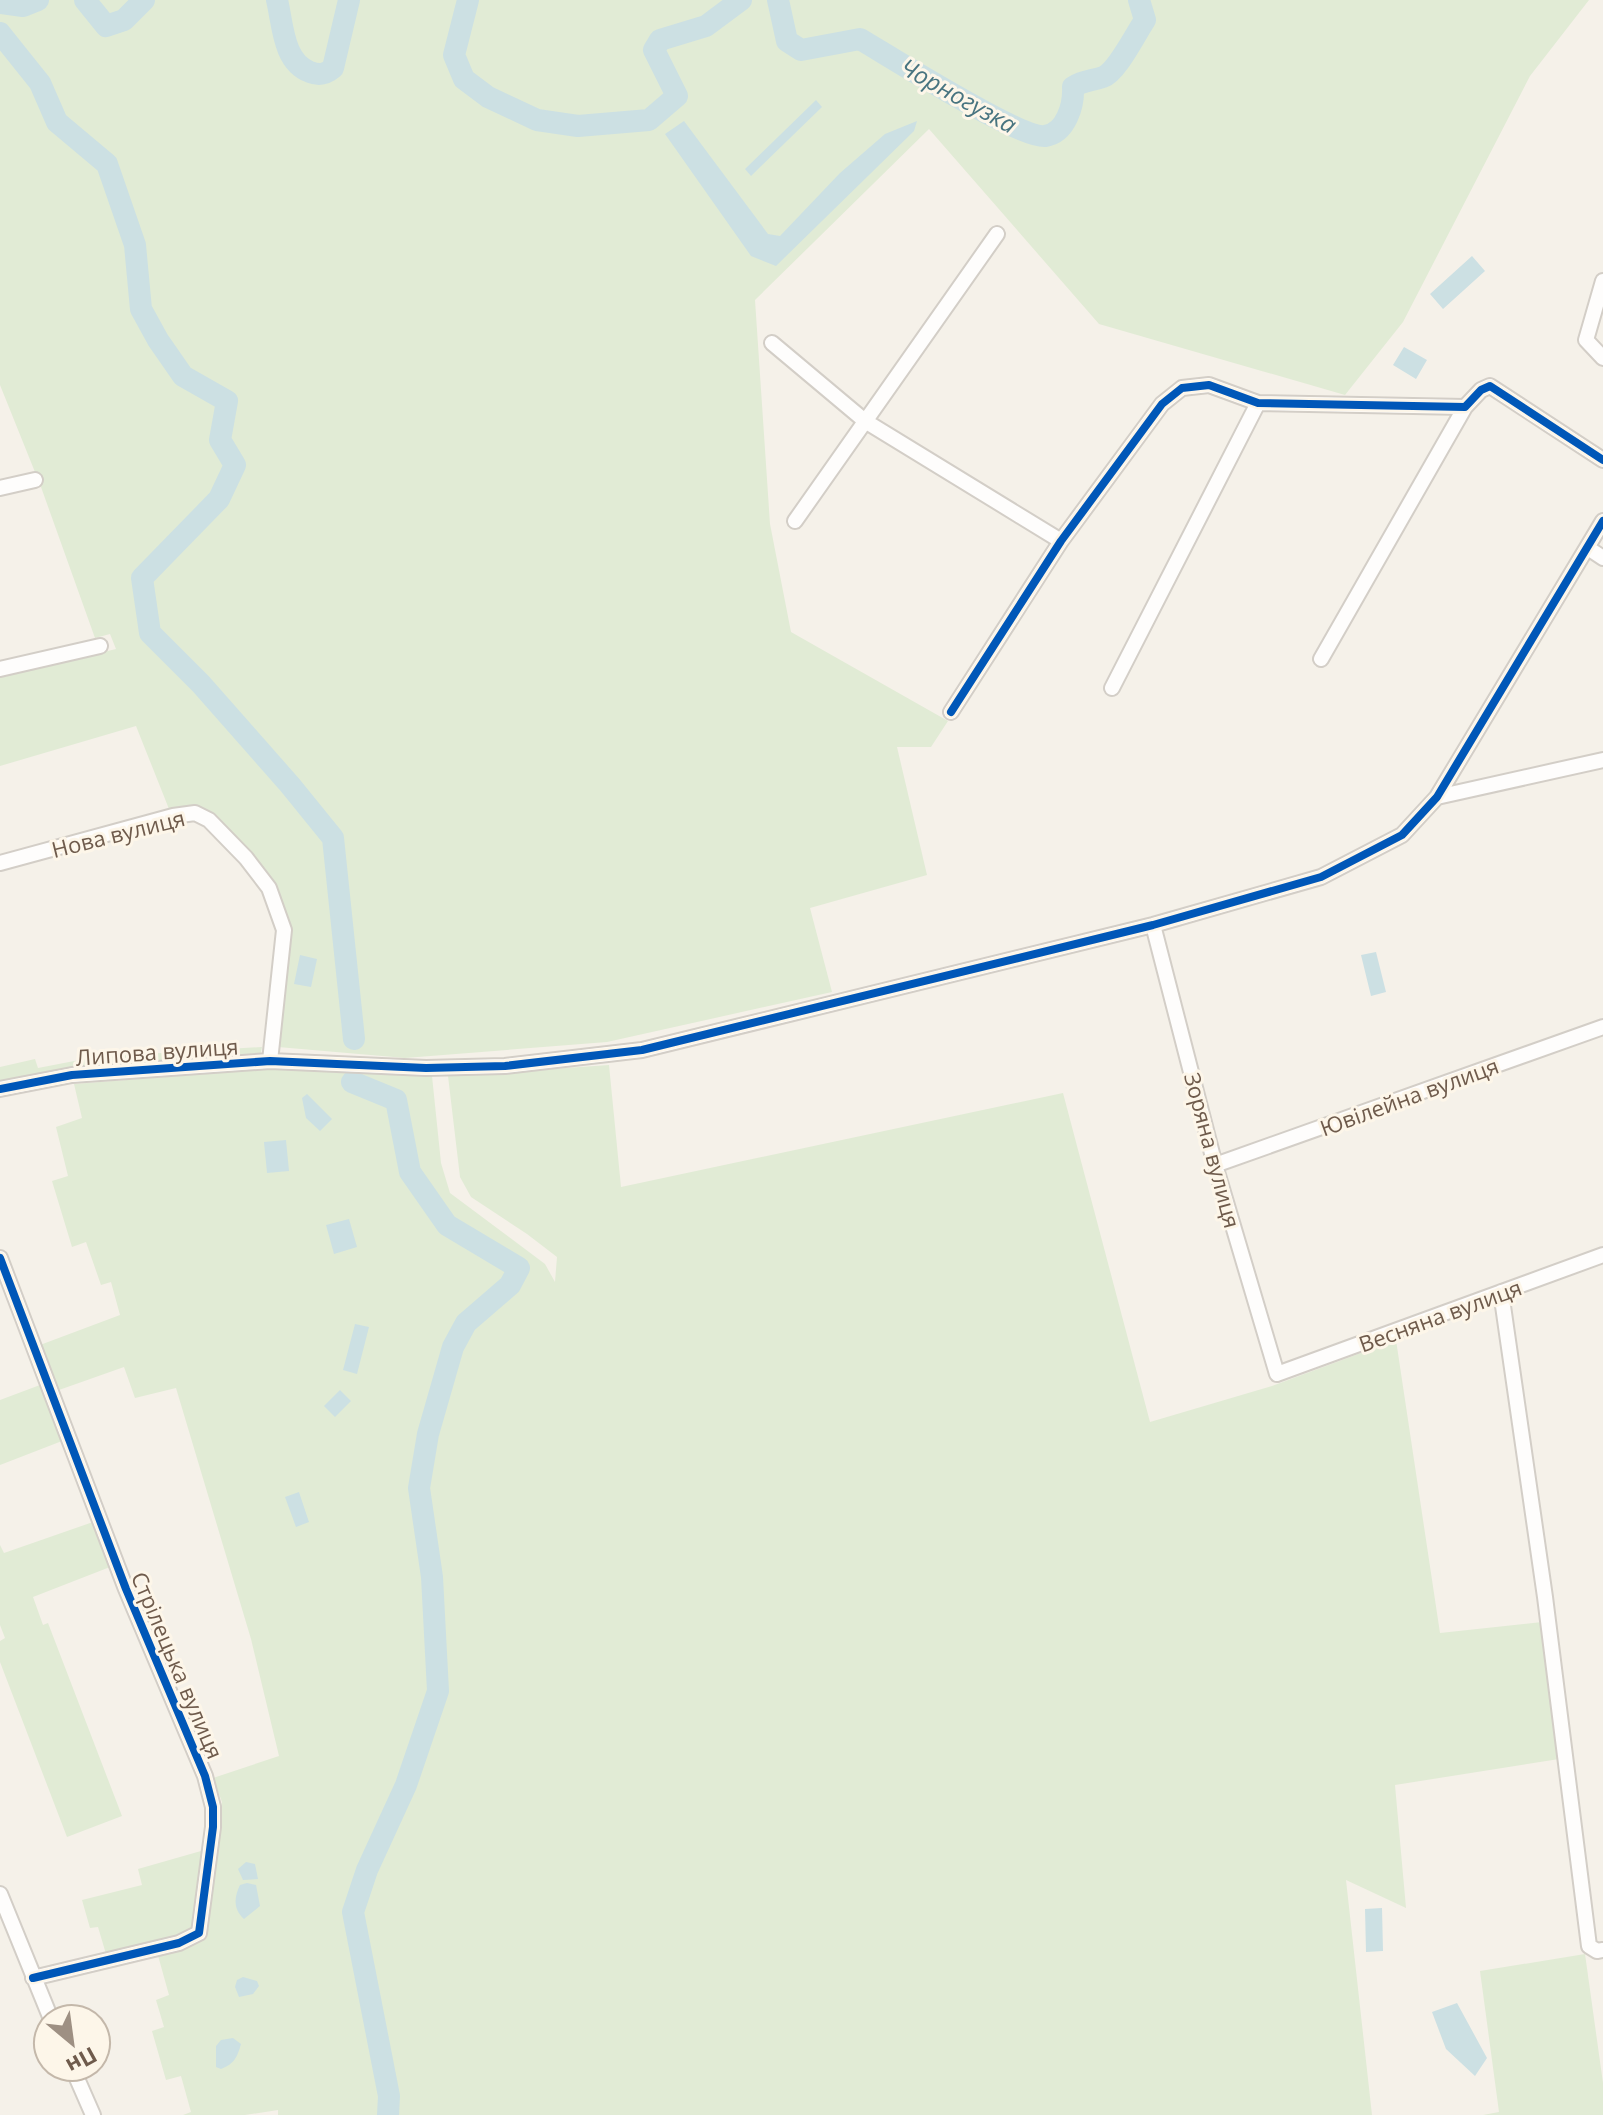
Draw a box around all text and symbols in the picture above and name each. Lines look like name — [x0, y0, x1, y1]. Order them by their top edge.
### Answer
water label: Чорногузка — [895, 50, 1023, 141]
street label: Нова вулиця — [48, 802, 188, 864]
street label: Липова вулиця — [75, 1030, 239, 1072]
street label: Ювілейна вулиця — [1315, 1050, 1503, 1142]
street label: Зоряна вулиця — [1178, 1069, 1248, 1231]
street label: Весняна вулиця — [1354, 1272, 1526, 1358]
street label: Стрілецька вулиця — [125, 1567, 231, 1763]
north arrow — [32, 2003, 112, 2083]
text: Пн — [61, 2041, 103, 2082]

